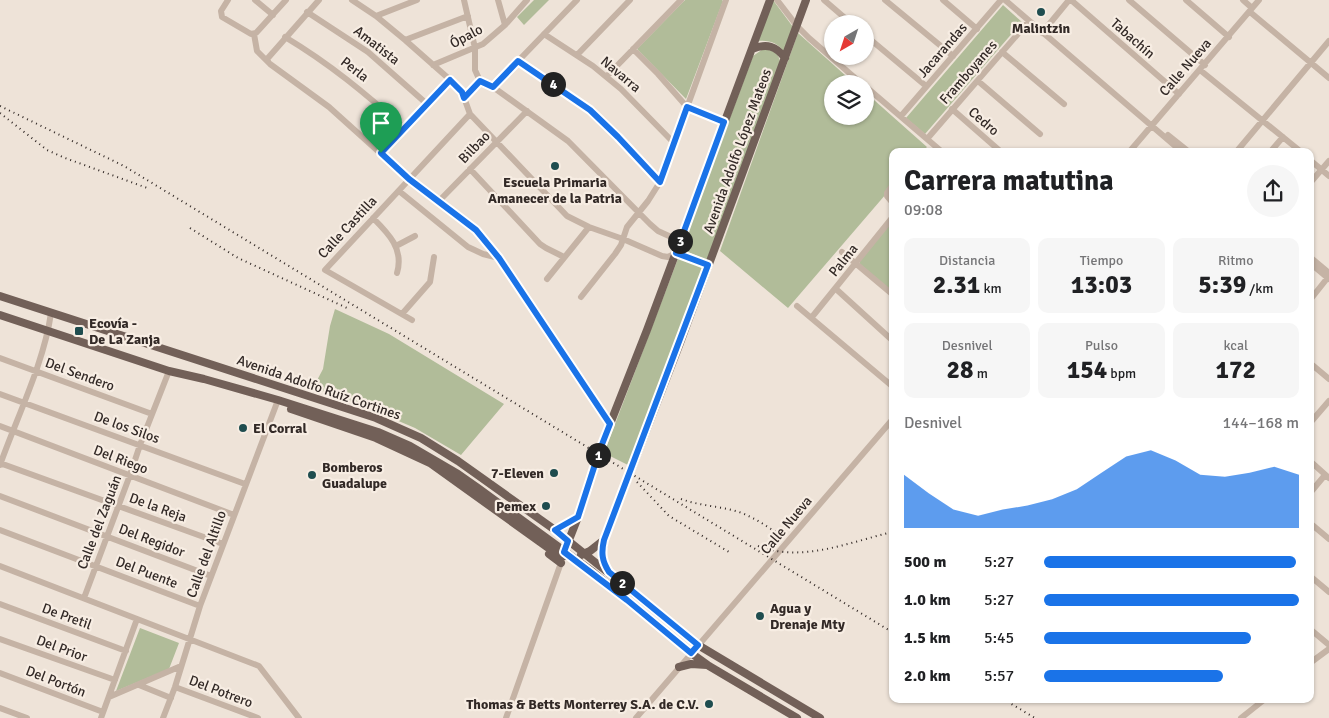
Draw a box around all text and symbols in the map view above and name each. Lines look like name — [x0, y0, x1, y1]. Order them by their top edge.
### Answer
marker: Malintzin — [1035, 6, 1047, 18]
north arrow — [824, 15, 874, 65]
map controls — [824, 15, 874, 125]
street label: Tabachín — [1107, 15, 1158, 62]
street label: Jacarandas — [914, 19, 971, 81]
place label: Malintzin — [1012, 20, 1071, 37]
street label: Ópalo — [447, 21, 486, 52]
street label: Amatista — [350, 22, 403, 69]
street label: Calle Nueva — [1156, 35, 1215, 100]
street label: Framboyanes — [936, 37, 1001, 108]
street label: Perla — [337, 53, 372, 86]
street label: Navarra — [597, 53, 644, 96]
street label: Avenida Adolfo López Mateos — [700, 66, 775, 236]
pin: 4 — [540, 72, 566, 96]
button: layers — [824, 75, 874, 125]
text: 4 — [550, 76, 557, 93]
pin — [360, 102, 402, 153]
street label: Cedro — [965, 103, 1002, 139]
icon: arrive — [367, 109, 395, 137]
street label: Bilbao — [455, 128, 494, 167]
marker: Escuela Primaria Amanecer de la Patria — [549, 160, 561, 172]
text: Carrera matutina — [904, 164, 1114, 198]
button: share — [1247, 165, 1299, 217]
place label: Escuela Primaria Amanecer de la Patria — [488, 174, 622, 207]
street label: Calle Castilla — [314, 193, 381, 262]
text: 09:08 — [904, 200, 943, 220]
pin: 3 — [668, 228, 692, 254]
text: 3 — [677, 233, 684, 250]
street label: Palma — [825, 241, 862, 280]
text: Distancia — [939, 252, 995, 269]
text: Tiempo — [1080, 252, 1123, 269]
text: Ritmo — [1218, 252, 1254, 269]
text: 2.31 — [933, 269, 980, 300]
text: 13:03 — [1071, 269, 1132, 300]
text: 5:39 — [1198, 269, 1246, 300]
text: km — [980, 280, 1002, 297]
text: /km — [1246, 280, 1273, 297]
place label: Ecovía - De La Zanja — [89, 315, 160, 348]
marker: Ecovía - De La Zanja — [73, 325, 85, 337]
text: Desnivel — [942, 337, 993, 354]
text: Pulso — [1085, 337, 1118, 354]
text: kcal — [1224, 337, 1248, 354]
street label: Avenida Adolfo Ruíz Cortines — [235, 351, 403, 424]
street label: Del Sendero — [43, 354, 117, 395]
text: 28 — [947, 354, 974, 385]
text: 154 — [1067, 354, 1107, 385]
text: 172 — [1216, 354, 1256, 385]
text: m — [974, 365, 988, 382]
text: bpm — [1107, 365, 1136, 382]
street label: De los Silos — [92, 408, 162, 447]
text: Desnivel — [904, 413, 962, 433]
text: 144–168 m — [1222, 413, 1299, 433]
place label: El Corral — [253, 420, 307, 437]
marker: El Corral — [237, 422, 249, 434]
street label: Del Riego — [91, 441, 151, 478]
pin: 1 — [586, 442, 610, 468]
text: 1 — [595, 447, 602, 464]
place label: Bomberos Guadalupe — [322, 459, 387, 492]
place label: 7-Eleven — [491, 465, 544, 482]
marker: 7-Eleven — [548, 467, 560, 479]
marker: Bomberos Guadalupe — [306, 469, 318, 481]
street label: Calle del Zaguán — [74, 473, 125, 572]
street label: De la Reja — [127, 489, 189, 526]
street label: Calle Nueva — [757, 493, 816, 558]
place label: Pemex — [496, 498, 536, 515]
marker: Pemex — [540, 500, 552, 512]
street label: Calle del Altillo — [183, 508, 230, 600]
street label: Del Regidor — [116, 520, 188, 561]
text: 500 m — [904, 552, 946, 572]
text: 5:27 — [984, 552, 1014, 572]
street label: Del Puente — [113, 553, 180, 592]
pin: 2 — [610, 570, 634, 596]
text: 2 — [619, 575, 626, 592]
text: 1.0 km — [904, 590, 951, 610]
text: 5:27 — [984, 590, 1014, 610]
street label: De Pretil — [40, 600, 94, 633]
place label: Agua y Drenaje Mty — [770, 600, 845, 633]
marker: Agua y Drenaje Mty — [754, 610, 766, 622]
text: 1.5 km — [904, 628, 951, 648]
text: 5:45 — [984, 628, 1014, 648]
street label: Del Prior — [34, 631, 90, 666]
street label: Del Portón — [23, 662, 88, 701]
text: 2.0 km — [904, 666, 951, 686]
text: 5:57 — [984, 666, 1014, 686]
street label: Del Potrero — [187, 672, 255, 711]
place label: Thomas & Betts Monterrey S.A. de C.V. — [466, 696, 699, 713]
marker: Thomas & Betts Monterrey S.A. de C.V. — [703, 698, 715, 710]

